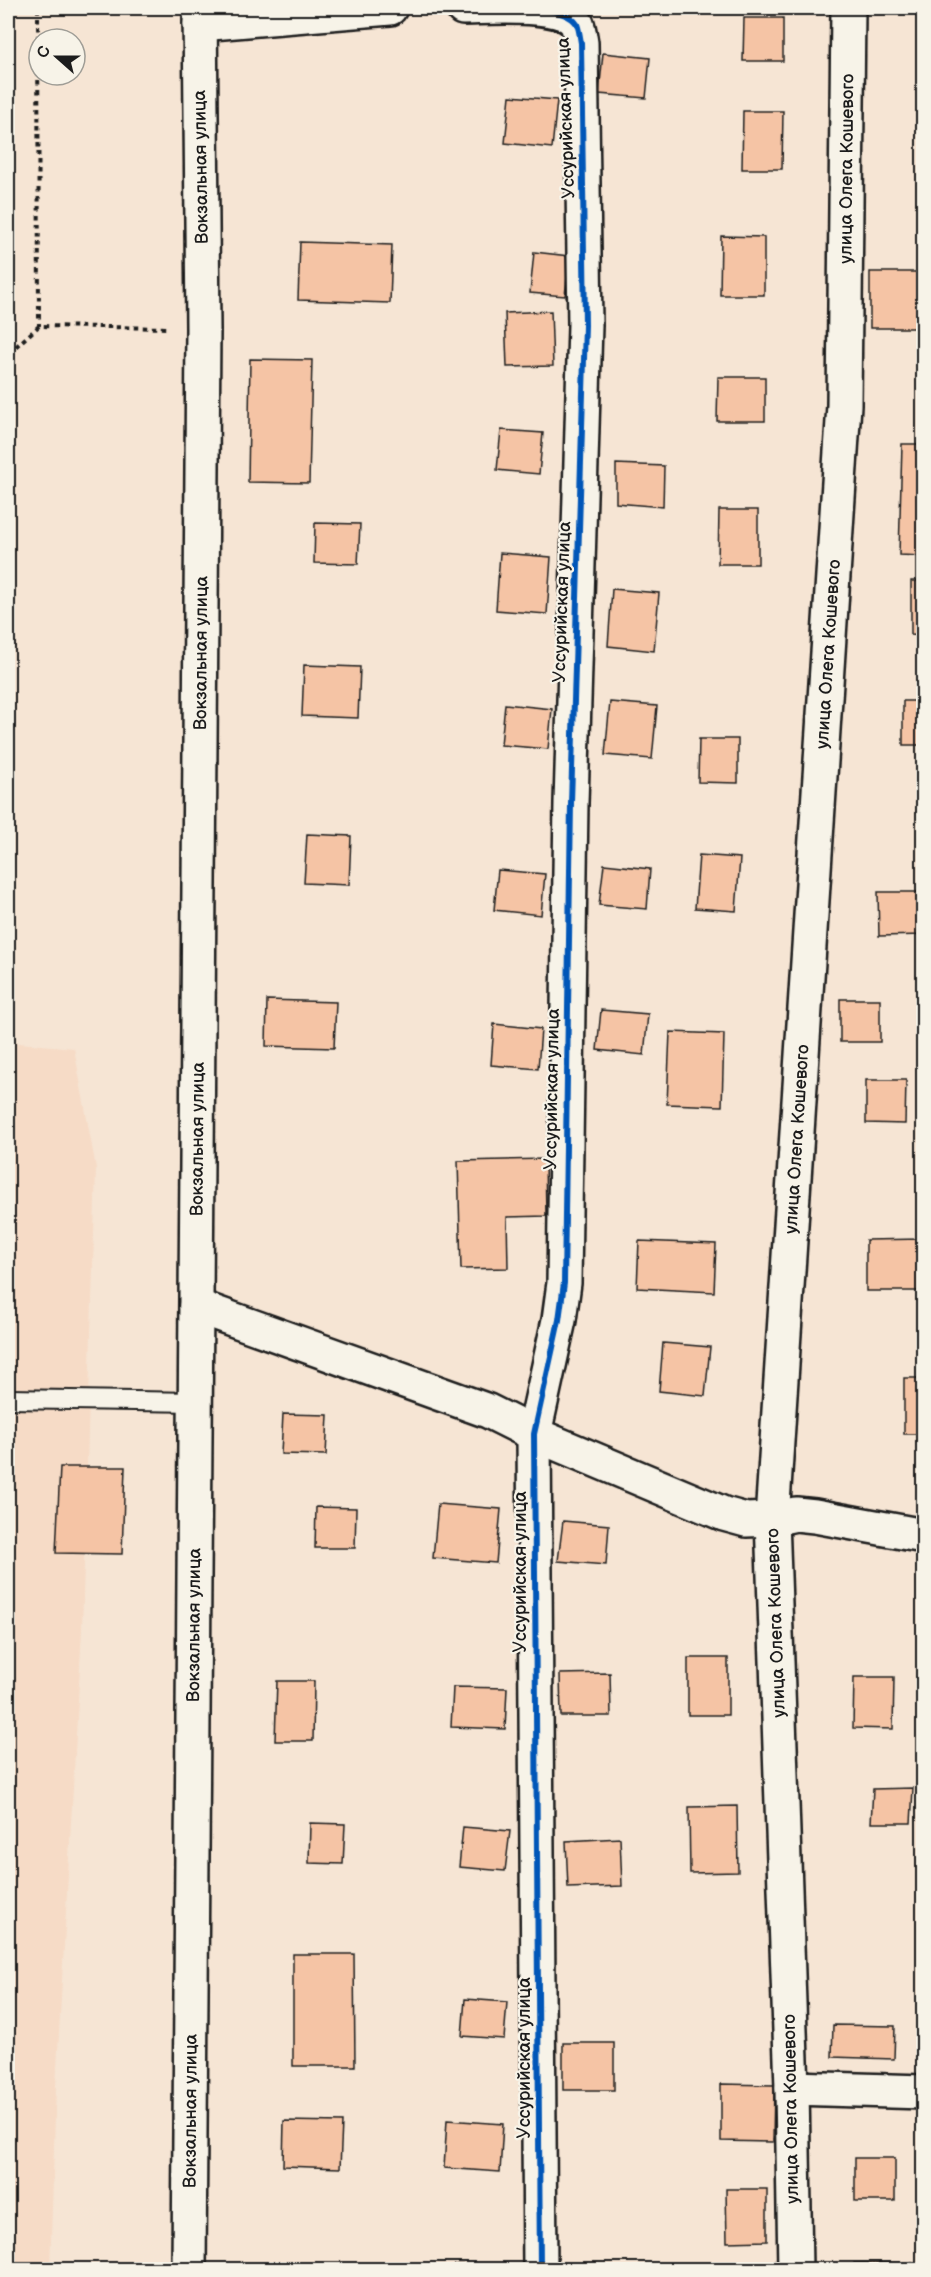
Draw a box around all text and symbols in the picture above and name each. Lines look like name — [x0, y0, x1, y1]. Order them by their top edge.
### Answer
north arrow — [27, 27, 87, 87]
street label: Уссурийская улица — [553, 37, 579, 199]
text: С — [34, 44, 55, 61]
street label: улица Олега Кошевого — [835, 74, 858, 264]
street label: Вокзальная улица — [189, 89, 213, 244]
street label: Уссурийская улица — [549, 521, 575, 683]
street label: улица Олега Кошевого — [811, 559, 844, 750]
street label: Вокзальная улица — [190, 575, 212, 730]
street label: Уссурийская улица — [540, 1008, 564, 1170]
street label: улица Олега Кошевого — [780, 1044, 813, 1235]
street label: Вокзальная улица — [186, 1061, 208, 1216]
street label: Уссурийская улица — [510, 1491, 531, 1653]
street label: улица Олега Кошевого — [762, 1528, 790, 1718]
street label: Вокзальная улица — [183, 1547, 205, 1702]
street label: Уссурийская улица — [514, 1977, 535, 2139]
street label: улица Олега Кошевого — [779, 2014, 803, 2204]
street label: Вокзальная улица — [179, 2033, 201, 2188]

